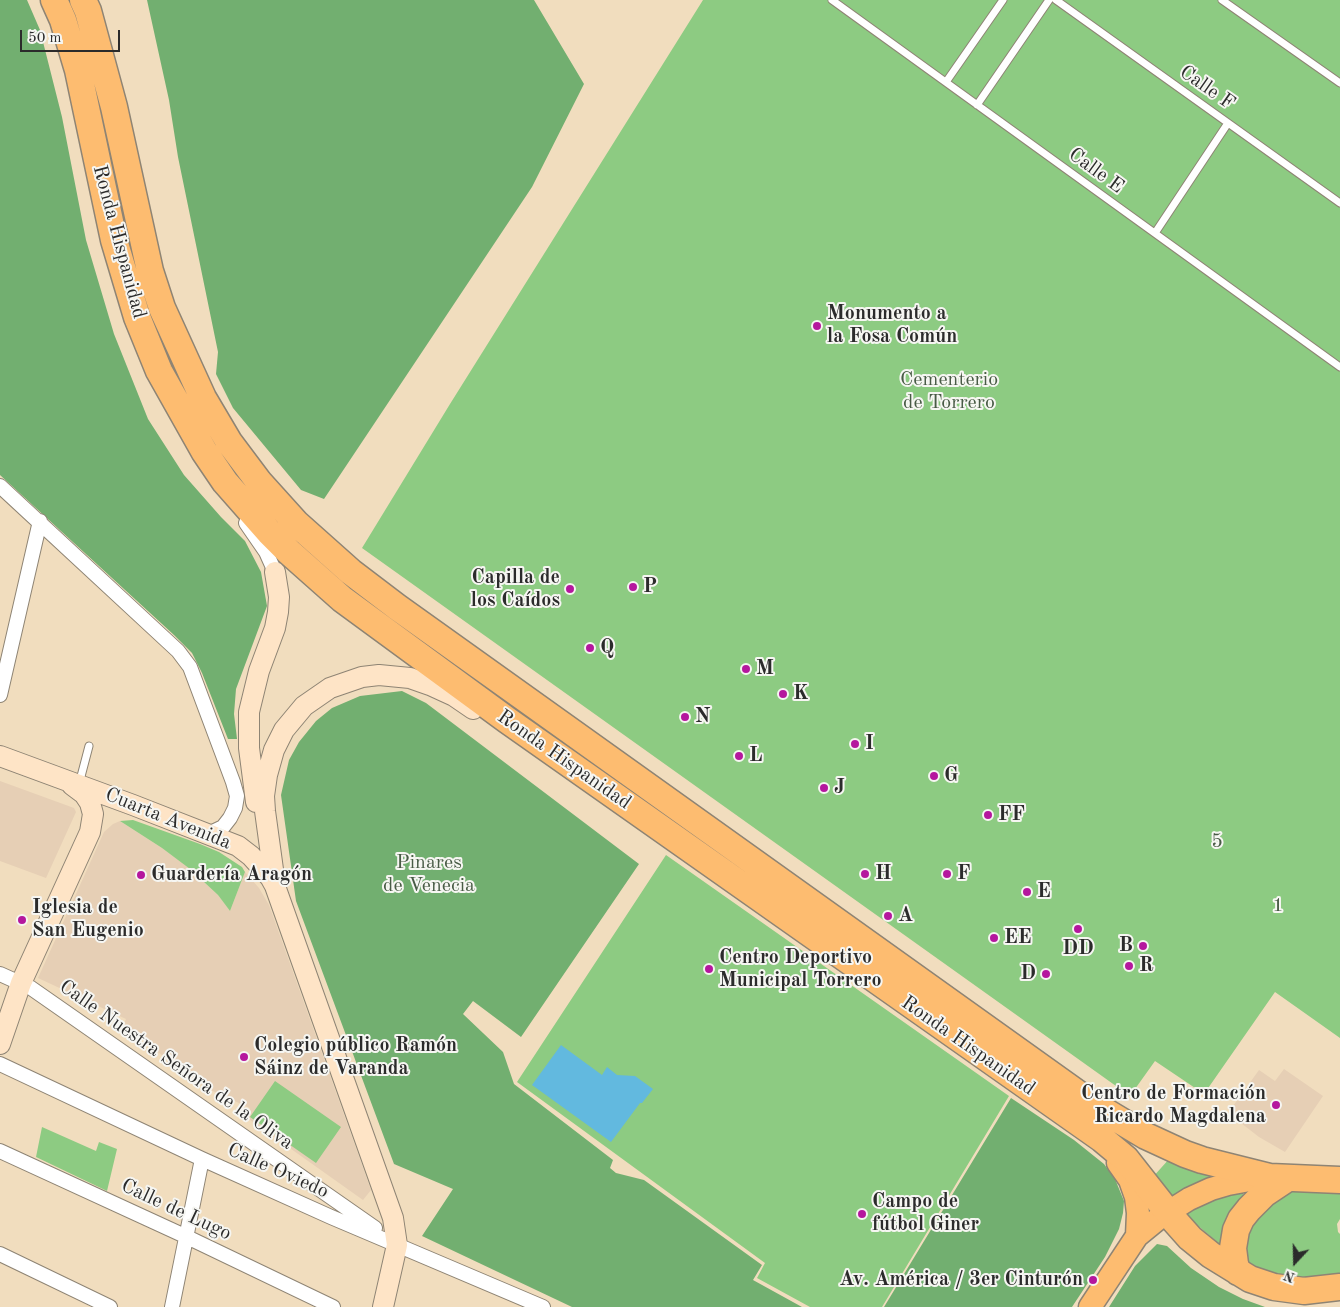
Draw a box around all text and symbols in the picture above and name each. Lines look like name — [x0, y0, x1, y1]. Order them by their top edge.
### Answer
scale bar — [22, 20, 122, 52]
text: 50 m — [28, 31, 62, 46]
street label: Calle F — [1175, 60, 1239, 116]
street label: Calle E — [1064, 143, 1128, 199]
street label: Ronda Hispanidad — [87, 163, 151, 321]
place label: Monumento a la Fosa Común — [827, 302, 957, 349]
marker: Monumento a la Fosa Común — [811, 320, 823, 332]
park label: Cementerio de Torrero — [900, 368, 998, 415]
place label: Capilla de los Caídos — [471, 566, 560, 613]
place label: P — [643, 575, 657, 599]
marker: P — [627, 581, 639, 593]
marker: Capilla de los Caídos — [564, 583, 576, 595]
place label: Q — [600, 636, 614, 660]
marker: Q — [584, 642, 596, 654]
place label: M — [756, 657, 774, 681]
marker: M — [740, 663, 752, 675]
place label: K — [793, 682, 808, 706]
marker: K — [777, 688, 789, 700]
street label: Ronda Hispanidad — [492, 705, 636, 815]
place label: N — [695, 705, 710, 729]
marker: N — [679, 711, 691, 723]
place label: I — [865, 732, 874, 756]
marker: I — [849, 738, 861, 750]
place label: L — [749, 744, 762, 768]
marker: L — [733, 750, 745, 762]
place label: G — [944, 764, 958, 788]
marker: G — [928, 770, 940, 782]
place label: J — [834, 776, 845, 800]
marker: J — [818, 782, 830, 794]
street label: Cuarta Avenida — [101, 783, 235, 855]
place label: FF — [998, 803, 1025, 827]
marker: FF — [982, 809, 994, 821]
park label: 5 — [1211, 830, 1223, 854]
park label: Pinares de Venecia — [383, 851, 475, 898]
place label: H — [875, 862, 891, 886]
place label: F — [957, 862, 970, 886]
place label: Guardería Aragón — [151, 863, 312, 887]
marker: H — [859, 868, 871, 880]
marker: F — [941, 868, 953, 880]
marker: Guardería Aragón — [135, 869, 147, 881]
place label: E — [1037, 880, 1051, 904]
marker: E — [1021, 886, 1033, 898]
park label: 1 — [1272, 894, 1284, 918]
place label: Iglesia de San Eugenio — [32, 896, 144, 943]
place label: A — [898, 904, 913, 928]
marker: A — [882, 910, 894, 922]
marker: Iglesia de San Eugenio — [16, 914, 28, 926]
marker: DD — [1072, 923, 1084, 935]
place label: EE — [1004, 926, 1032, 950]
marker: EE — [988, 932, 1000, 944]
place label: B — [1119, 934, 1133, 958]
place label: DD — [1062, 937, 1094, 961]
marker: B — [1137, 940, 1149, 952]
place label: Centro Deportivo Municipal Torrero — [719, 946, 882, 993]
place label: R — [1139, 954, 1154, 978]
marker: R — [1123, 960, 1135, 972]
place label: D — [1020, 962, 1036, 986]
marker: Centro Deportivo Municipal Torrero — [703, 963, 715, 975]
marker: D — [1040, 968, 1052, 980]
street label: Calle Nuestra Señora de la Oliva — [54, 975, 298, 1155]
street label: Ronda Hispanidad — [896, 991, 1040, 1101]
place label: Colegio público Ramón Sáinz de Varanda — [254, 1034, 457, 1081]
marker: Colegio público Ramón Sáinz de Varanda — [238, 1051, 250, 1063]
place label: Centro de Formación Ricardo Magdalena — [1081, 1082, 1266, 1129]
marker: Centro de Formación Ricardo Magdalena — [1270, 1099, 1282, 1111]
street label: Calle Oviedo — [224, 1138, 332, 1204]
street label: Calle de Lugo — [117, 1174, 235, 1246]
place label: Campo de fútbol Giner — [872, 1190, 979, 1237]
marker: Campo de fútbol Giner — [856, 1208, 868, 1220]
north arrow — [1270, 1237, 1320, 1287]
place label: Av. América / 3er Cinturón — [839, 1268, 1083, 1292]
text: N — [1282, 1268, 1297, 1284]
marker: Av. América / 3er Cinturón — [1087, 1274, 1099, 1286]

